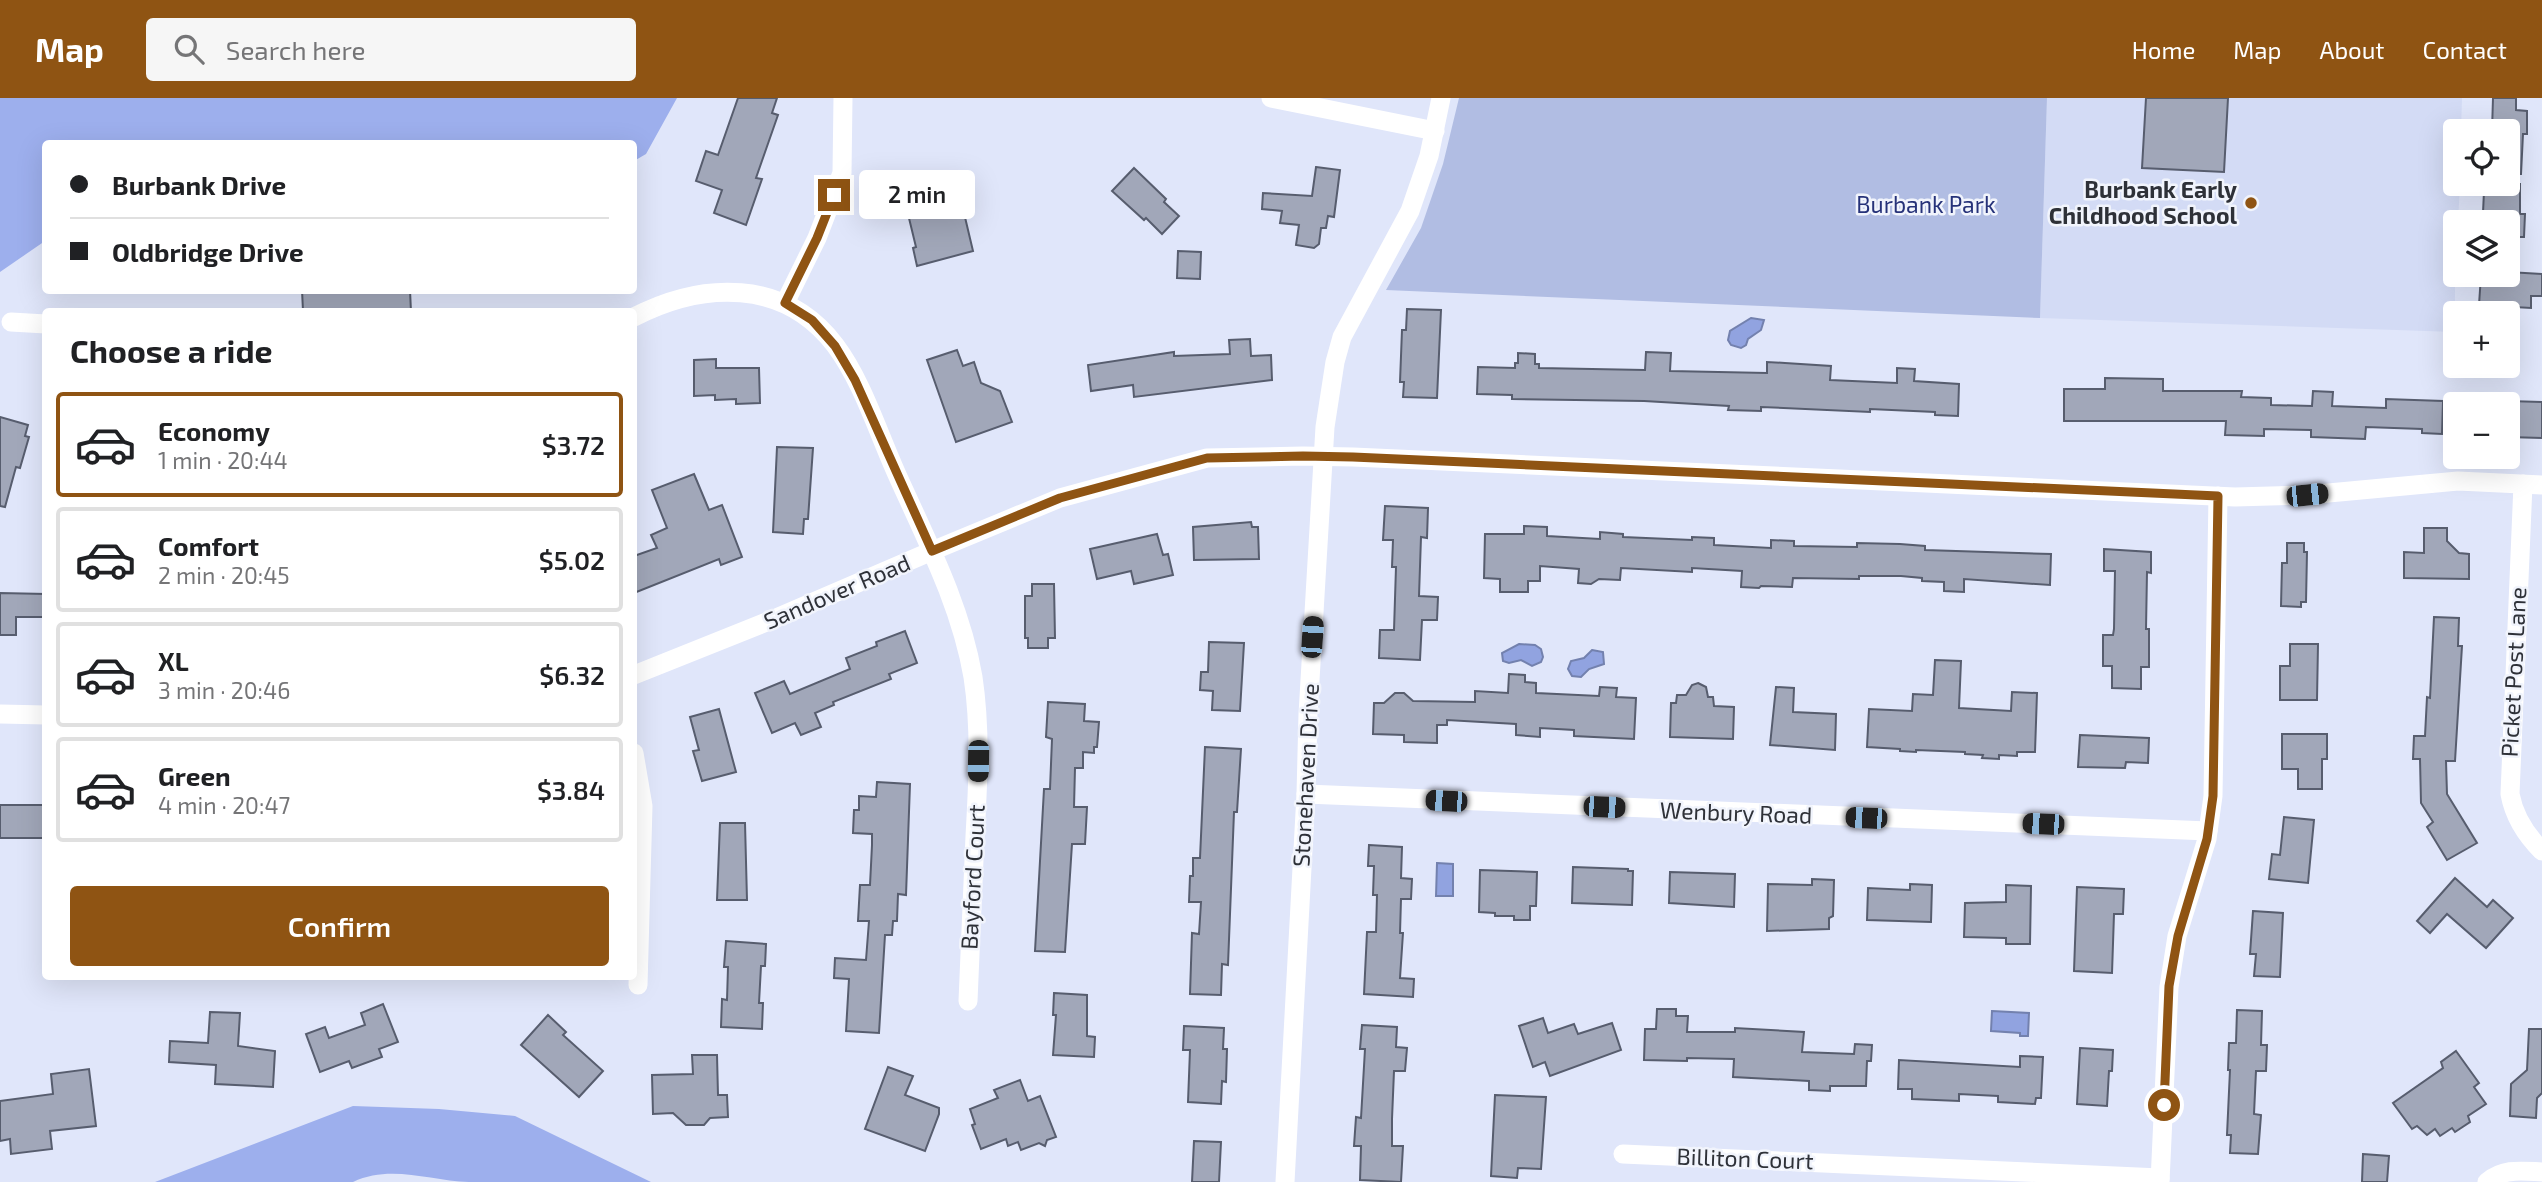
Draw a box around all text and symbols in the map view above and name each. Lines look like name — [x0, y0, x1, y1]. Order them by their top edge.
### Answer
search box — [146, 18, 636, 81]
text: Map — [35, 29, 104, 69]
icon: search — [170, 30, 208, 68]
text: Search here — [226, 34, 365, 65]
text: Home — [2132, 35, 2195, 64]
text: Map — [2233, 35, 2281, 64]
text: About — [2319, 35, 2385, 64]
text: Contact — [2423, 35, 2507, 64]
map controls — [2443, 119, 2520, 469]
button: locate — [2443, 119, 2520, 196]
text: Burbank Drive — [112, 169, 286, 200]
callout: 2 min — [858, 170, 974, 220]
place label: Burbank Early Childhood School — [2049, 175, 2237, 229]
route end — [818, 179, 850, 211]
text: 2 min — [888, 180, 946, 208]
park label: Burbank Park — [1856, 190, 1996, 218]
marker: Burbank Early Childhood School — [2243, 195, 2259, 211]
button: layers — [2443, 210, 2520, 287]
text: Oldbridge Drive — [112, 236, 304, 267]
button: + — [2443, 301, 2520, 378]
text: Choose a ride — [70, 331, 273, 369]
button: − — [2443, 392, 2520, 469]
icon: car — [74, 413, 137, 476]
text: Economy — [158, 415, 270, 446]
text: $3.72 — [542, 429, 605, 460]
text: 1 min · 20:44 — [158, 446, 288, 474]
car — [2286, 482, 2329, 508]
icon: car — [74, 528, 137, 591]
text: Comfort — [158, 530, 259, 561]
text: $5.02 — [539, 544, 605, 575]
street label: Sandover Road — [759, 548, 914, 634]
text: 2 min · 20:45 — [158, 561, 290, 589]
street label: Picket Post Lane — [2495, 586, 2531, 758]
car — [1301, 615, 1324, 659]
icon: car — [74, 643, 137, 706]
text: XL — [158, 645, 189, 676]
text: $6.32 — [539, 659, 605, 690]
text: 3 min · 20:46 — [158, 676, 290, 704]
street label: Stonehaven Drive — [1286, 682, 1324, 867]
car — [968, 740, 989, 782]
icon: car — [74, 758, 137, 821]
text: Green — [158, 760, 231, 791]
text: $3.84 — [537, 774, 605, 805]
car — [1425, 789, 1468, 813]
text: 4 min · 20:47 — [158, 791, 290, 819]
street label: Wenbury Road — [1659, 795, 1813, 829]
car — [1583, 796, 1626, 818]
street label: Bayford Court — [954, 803, 990, 950]
car — [1845, 807, 1888, 829]
car — [2022, 813, 2065, 835]
button: Confirm — [70, 886, 609, 966]
route start — [2148, 1089, 2180, 1121]
street label: Billiton Court — [1676, 1142, 1814, 1174]

